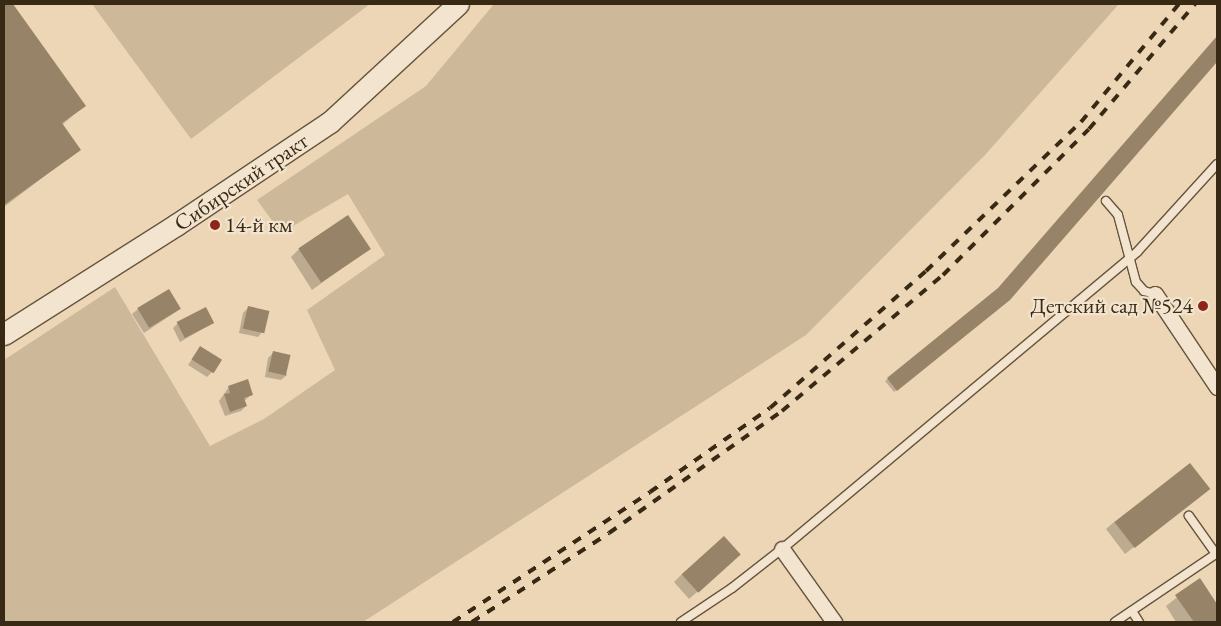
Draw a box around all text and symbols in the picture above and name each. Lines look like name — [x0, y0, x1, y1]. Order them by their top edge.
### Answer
street label: Сибирский тракт — [169, 128, 313, 236]
place label: 14-й км — [225, 212, 292, 238]
marker: 14-й км — [209, 219, 221, 231]
place label: Детский сад №524 — [1031, 293, 1193, 319]
marker: Детский сад №524 — [1197, 300, 1209, 312]

